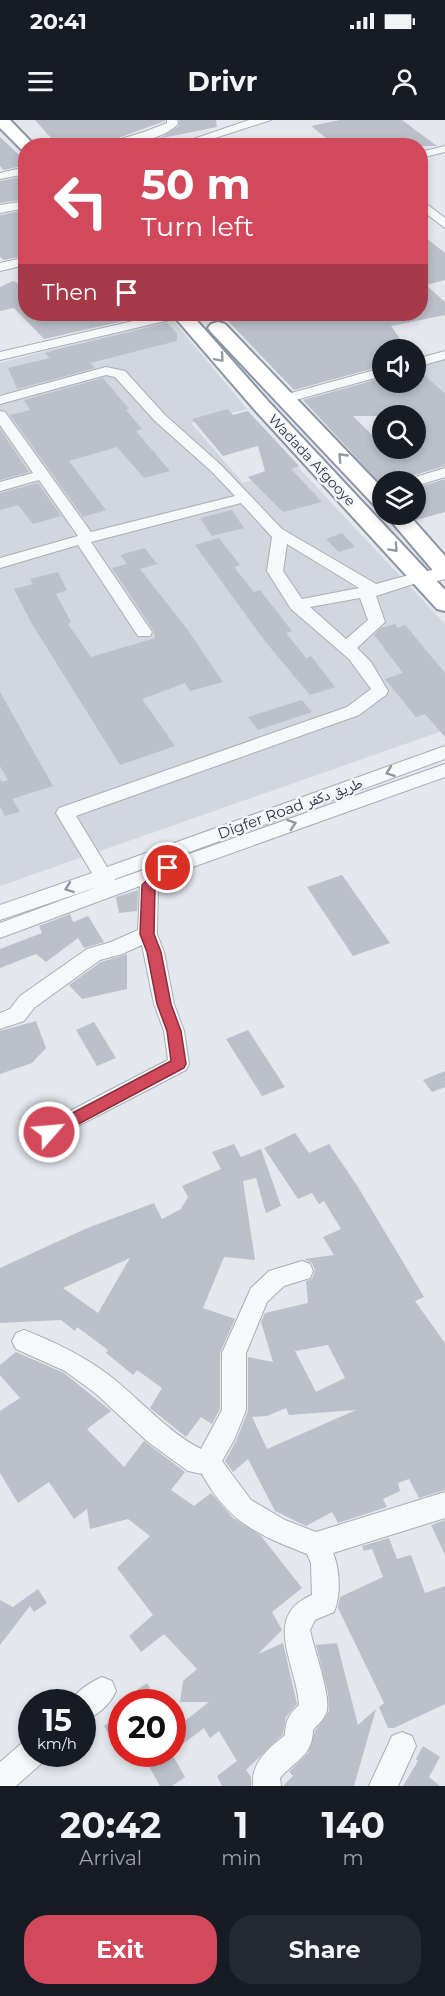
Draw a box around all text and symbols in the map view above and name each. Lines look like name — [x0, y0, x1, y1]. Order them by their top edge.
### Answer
text: 20:41 — [30, 8, 87, 35]
icon: menu — [24, 65, 57, 98]
text: Drivr — [188, 65, 257, 98]
icon: person — [388, 65, 421, 98]
text: 50 m — [141, 158, 250, 210]
icon: left — [42, 162, 120, 240]
text: Turn left — [141, 210, 254, 243]
icon: arrive — [110, 276, 143, 309]
text: Then — [42, 279, 98, 306]
map controls — [372, 339, 426, 525]
button: sound — [372, 339, 426, 393]
one-way arrow — [213, 351, 224, 362]
button: search — [372, 405, 426, 459]
street label: Wadada Afgooye — [265, 410, 359, 510]
one-way arrow — [338, 454, 349, 464]
button: layers — [372, 471, 426, 525]
one-way arrow — [386, 541, 397, 552]
one-way arrow — [385, 764, 396, 777]
street label: Digfer Road طريق دكفر — [215, 773, 365, 844]
one-way arrow — [286, 819, 297, 831]
pin — [142, 842, 193, 893]
icon: arrive — [151, 851, 184, 884]
one-way arrow — [64, 881, 74, 894]
position arrow — [17, 1100, 81, 1164]
speed limit sign: 20 — [108, 1689, 186, 1767]
text: 15 — [42, 1702, 72, 1739]
text: km/h — [37, 1734, 77, 1753]
text: 20:42 — [60, 1803, 161, 1847]
text: 1 — [234, 1803, 248, 1847]
text: 140 — [322, 1803, 385, 1847]
text: Arrival — [79, 1846, 142, 1870]
text: min — [221, 1846, 261, 1870]
text: m — [343, 1846, 364, 1870]
button: Exit — [24, 1915, 217, 1984]
button: Share — [229, 1915, 421, 1984]

